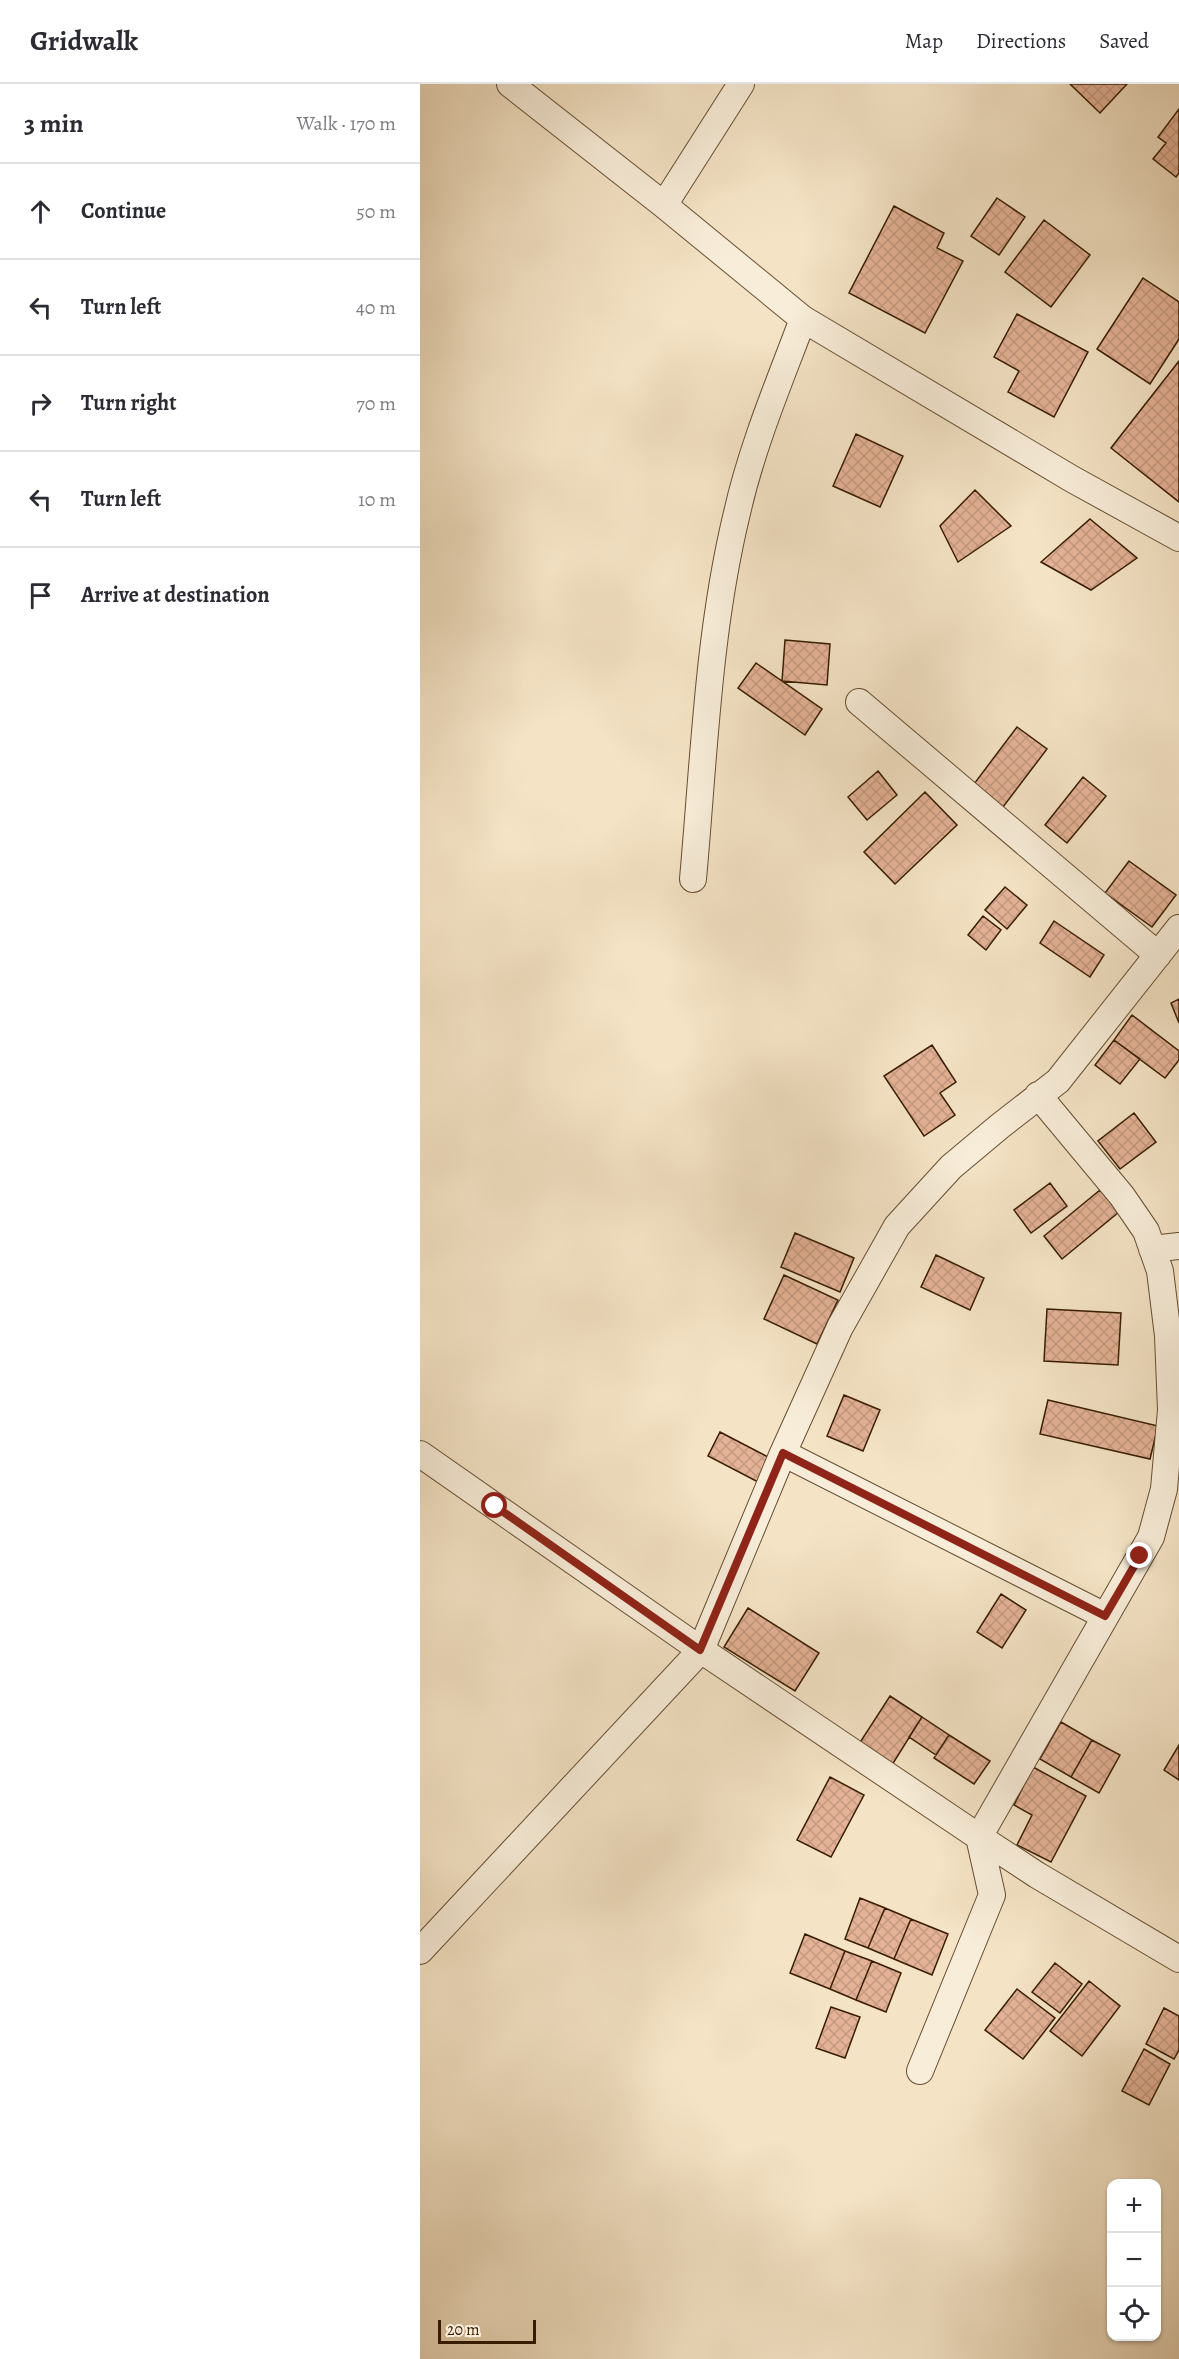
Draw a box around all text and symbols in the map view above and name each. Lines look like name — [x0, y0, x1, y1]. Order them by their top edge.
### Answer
text: Gridwalk — [30, 22, 138, 60]
text: Map — [905, 27, 943, 55]
text: Directions — [976, 27, 1066, 55]
text: Saved — [1099, 27, 1149, 55]
text: 3 min — [24, 106, 84, 141]
text: Walk · 170 m — [296, 110, 396, 137]
icon: ahead — [24, 195, 57, 228]
text: Continue — [81, 196, 166, 226]
text: 50 m — [356, 198, 396, 225]
icon: left — [24, 291, 57, 324]
text: Turn left — [81, 292, 161, 322]
text: 40 m — [356, 294, 396, 321]
icon: right — [24, 387, 57, 420]
text: Turn right — [81, 388, 177, 418]
text: 70 m — [356, 390, 396, 417]
icon: left — [24, 483, 57, 516]
text: Turn left — [81, 484, 161, 514]
text: 10 m — [358, 486, 396, 513]
icon: arrive — [24, 579, 57, 612]
text: Arrive at destination — [81, 580, 270, 610]
route start — [481, 1492, 507, 1518]
route end — [1126, 1542, 1152, 1568]
map controls — [1107, 2179, 1161, 2341]
button: + — [1107, 2179, 1161, 2233]
button: − — [1107, 2233, 1161, 2287]
button: locate — [1107, 2287, 1161, 2341]
scale bar — [438, 2317, 536, 2344]
text: 20 m — [447, 2319, 480, 2341]

